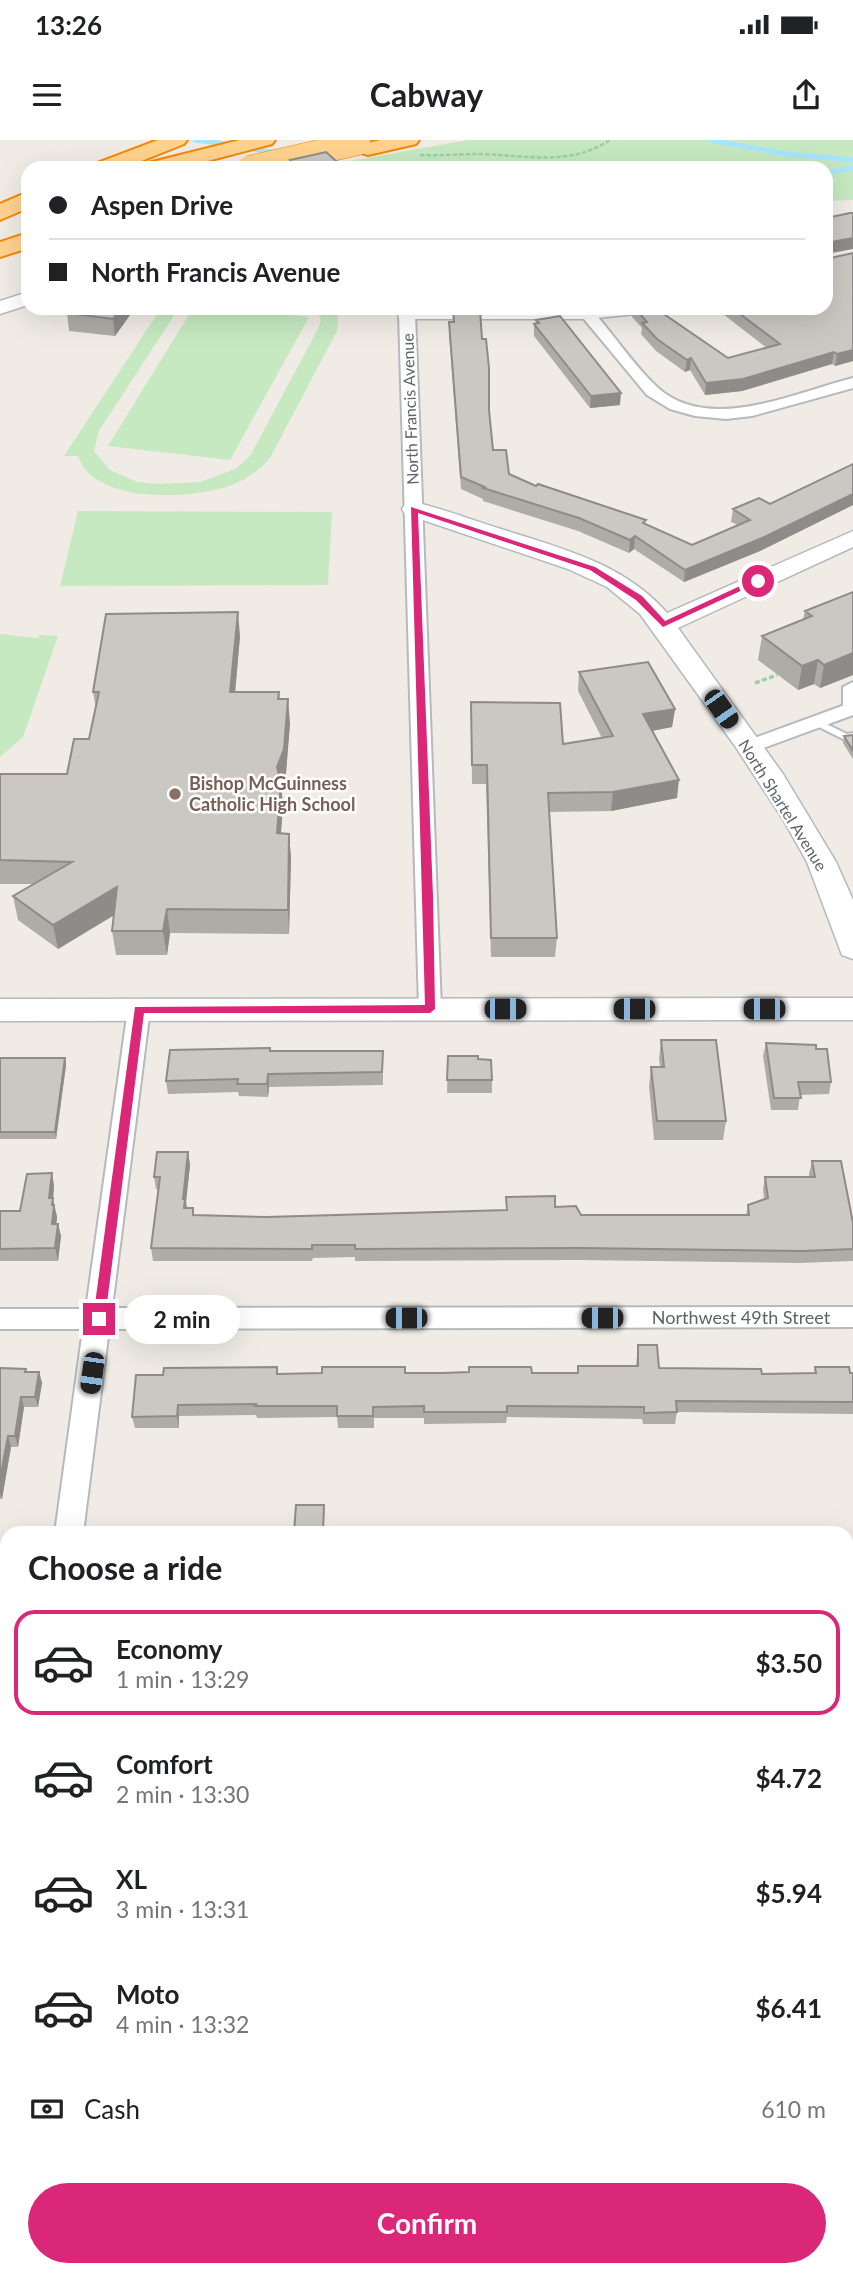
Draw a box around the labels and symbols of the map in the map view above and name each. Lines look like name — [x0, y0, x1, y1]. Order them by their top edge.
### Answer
street label: North Francis Avenue — [397, 333, 422, 485]
route start — [742, 565, 774, 597]
car — [701, 686, 742, 732]
street label: North Shartel Avenue — [735, 736, 832, 874]
place label: Bishop McGuinness Catholic High School — [189, 772, 355, 815]
marker: Bishop McGuinness Catholic High School — [167, 786, 183, 802]
car — [485, 999, 527, 1020]
car — [614, 999, 656, 1020]
car — [744, 999, 786, 1020]
callout: 2 min — [124, 1294, 239, 1344]
route end — [83, 1303, 115, 1335]
street label: Northwest 49th Street — [652, 1306, 831, 1328]
car — [386, 1308, 428, 1329]
car — [582, 1308, 624, 1329]
car — [79, 1351, 106, 1395]

